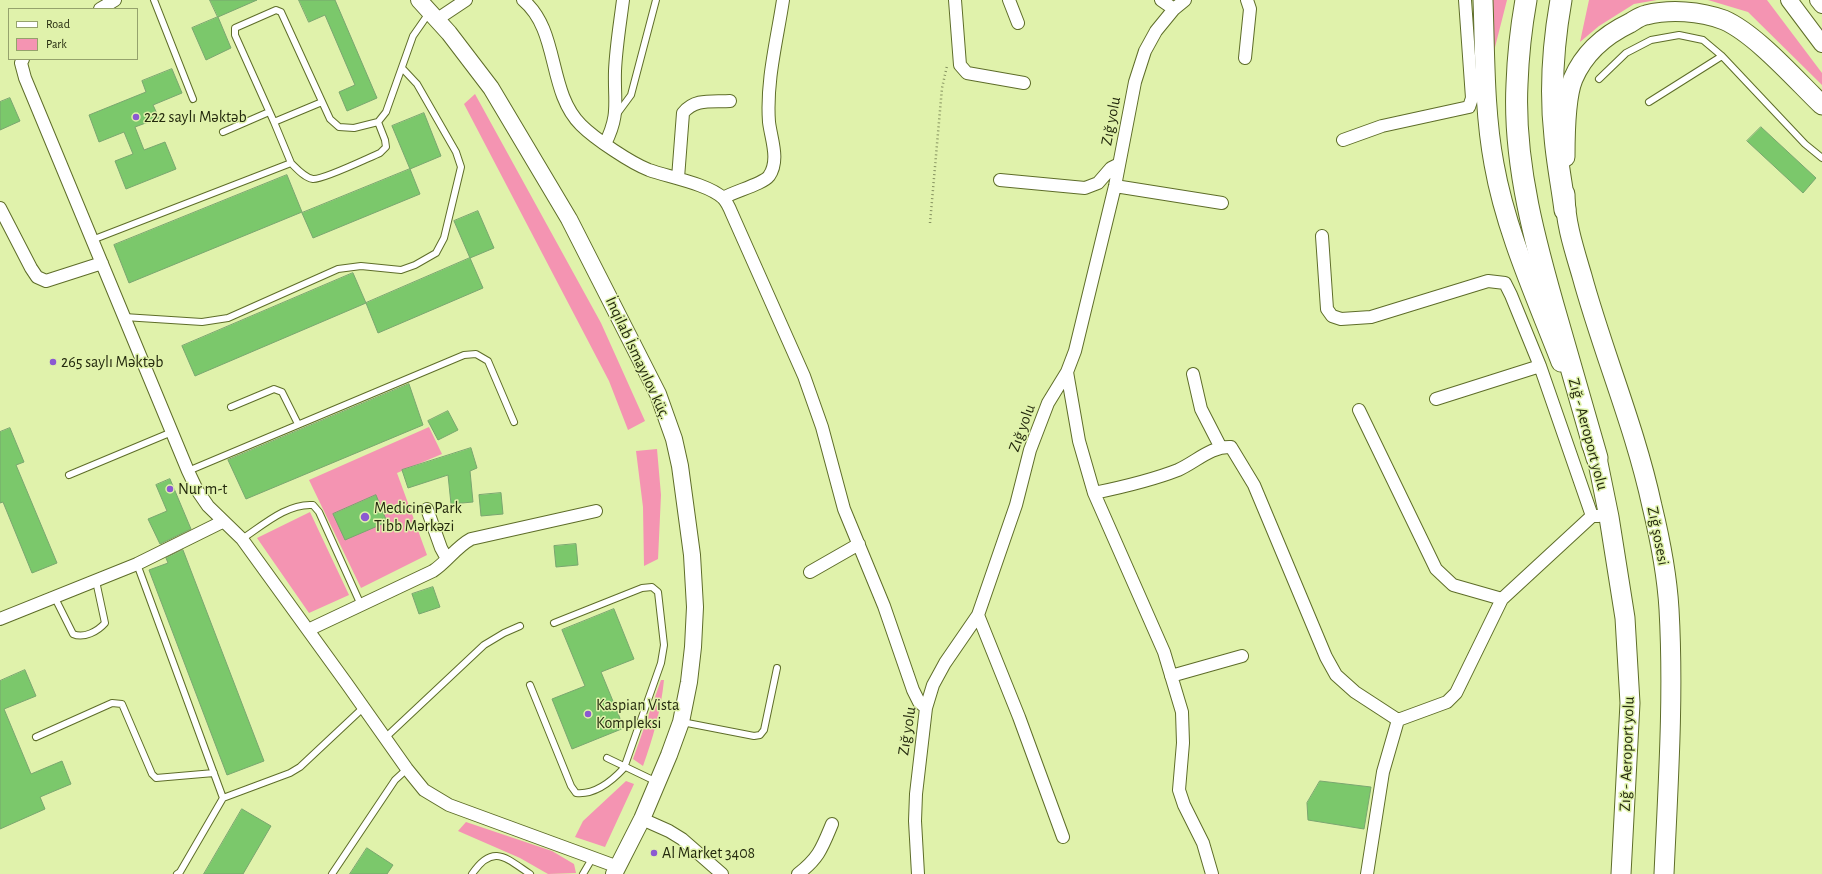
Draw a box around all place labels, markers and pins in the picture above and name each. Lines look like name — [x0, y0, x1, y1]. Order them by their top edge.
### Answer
place label: 222 saylı Məktəb — [144, 107, 247, 127]
marker: 222 saylı Məktəb — [131, 112, 141, 122]
place label: 265 saylı Məktəb — [61, 352, 163, 372]
marker: 265 saylı Məktəb — [48, 357, 58, 367]
place label: Nur m-t — [178, 479, 227, 499]
marker: Nur m-t — [165, 484, 175, 494]
place label: Medicine Park Tibb Mərkəzi — [374, 498, 462, 536]
marker: Medicine Park Tibb Mərkəzi — [359, 511, 371, 523]
place label: Kaspian Vista Kompleksi — [596, 695, 679, 733]
marker: Kaspian Vista Kompleksi — [583, 709, 593, 719]
place label: Al Market 3408 — [662, 843, 755, 863]
marker: Al Market 3408 — [649, 848, 659, 858]

